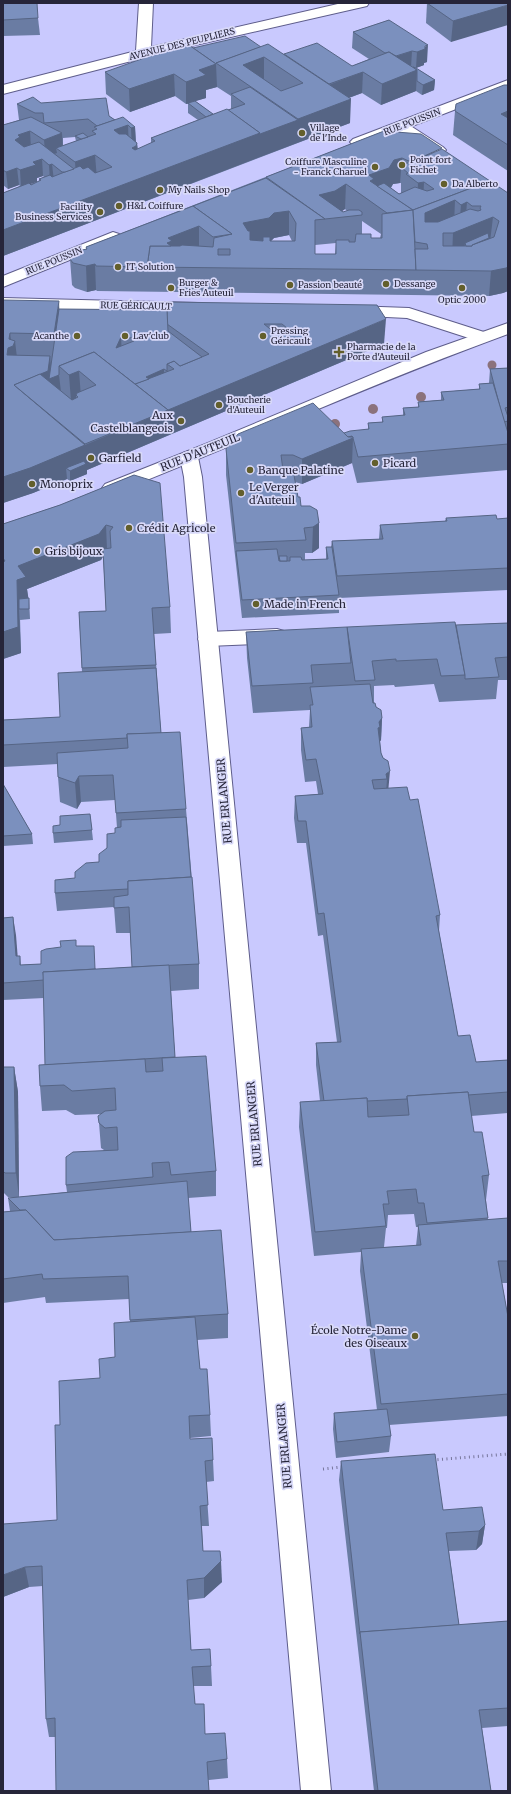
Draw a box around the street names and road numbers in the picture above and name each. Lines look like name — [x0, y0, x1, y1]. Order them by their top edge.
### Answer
street label: AVENUE DES PEUPLIERS — [127, 25, 237, 62]
street label: RUE POUSSIN — [382, 106, 442, 137]
street label: RUE POUSSIN — [24, 244, 84, 277]
street label: RUE GÉRICAULT — [100, 298, 173, 312]
street label: RUE D'AUTEUIL — [158, 430, 242, 474]
street label: RUE ERLANGER — [213, 757, 235, 844]
street label: RUE ERLANGER — [243, 1080, 265, 1167]
street label: RUE ERLANGER — [273, 1402, 295, 1489]

